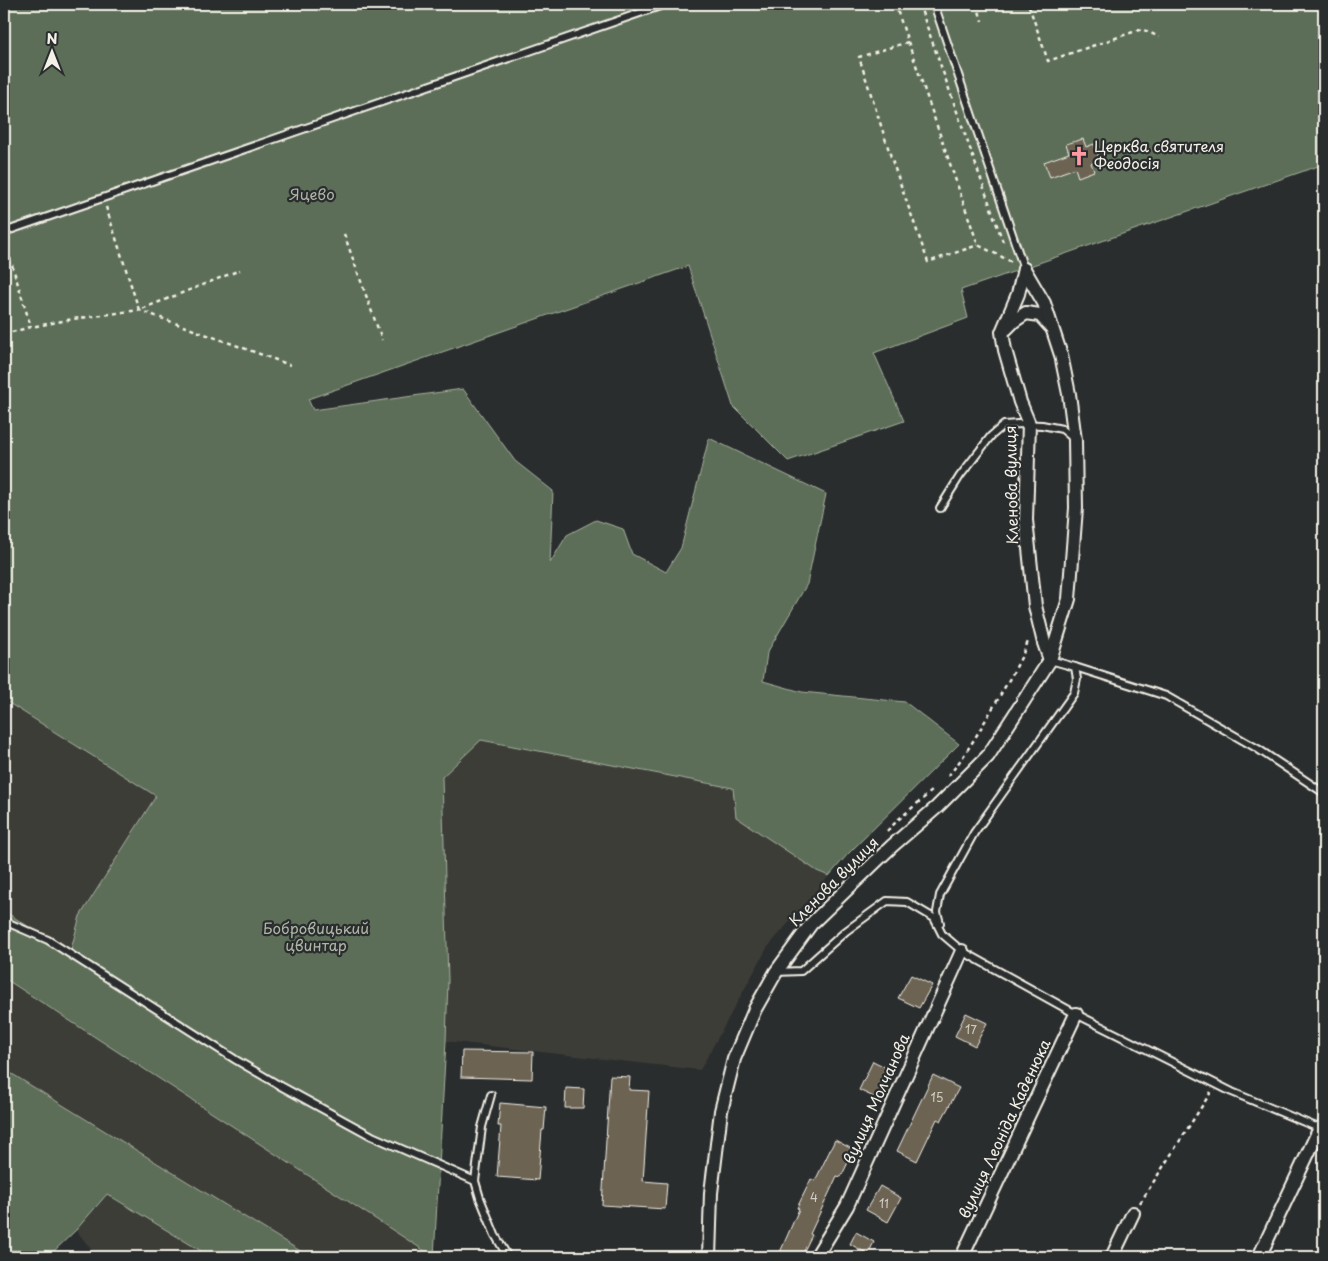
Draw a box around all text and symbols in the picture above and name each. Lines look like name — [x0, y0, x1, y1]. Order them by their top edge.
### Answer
north arrow — [28, 28, 78, 78]
text: N — [46, 28, 58, 49]
place label: Церква святителя Феодосія — [1094, 134, 1224, 174]
church icon: Церква святителя Феодосія — [1068, 145, 1090, 167]
park label: Яцево — [288, 182, 335, 205]
street label: Кленова вулиця — [998, 425, 1023, 545]
street label: Кленова вулиця — [783, 831, 883, 931]
park label: Бобровицький цвинтар — [263, 916, 369, 956]
house number: 17 — [965, 1020, 977, 1038]
street label: вулиця Молчанова — [837, 1029, 915, 1167]
street label: вулиця Леоніда Каденюка — [952, 1034, 1056, 1222]
house number: 15 — [930, 1088, 944, 1106]
house number: 4 — [810, 1188, 818, 1206]
house number: 11 — [879, 1194, 889, 1212]

